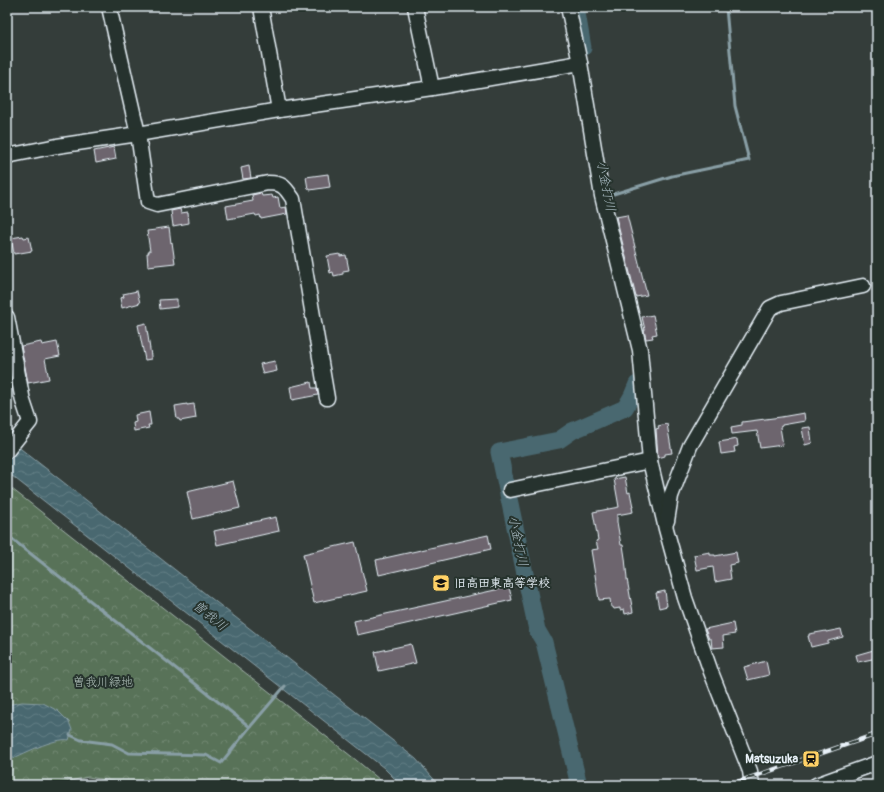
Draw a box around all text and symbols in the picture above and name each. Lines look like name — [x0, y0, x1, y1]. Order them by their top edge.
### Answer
water label: 小金打川 — [593, 159, 619, 213]
water label: 小金打川 — [505, 514, 531, 568]
school or university icon: 旧高田東高等学校 — [431, 573, 451, 593]
place label: 旧高田東高等学校 — [454, 576, 550, 591]
water label: 曽我川 — [190, 598, 230, 634]
park label: 曽我川緑地 — [73, 675, 133, 690]
station icon: Matsuzuka — [801, 749, 821, 769]
place label: Matsuzuka — [745, 752, 798, 767]

